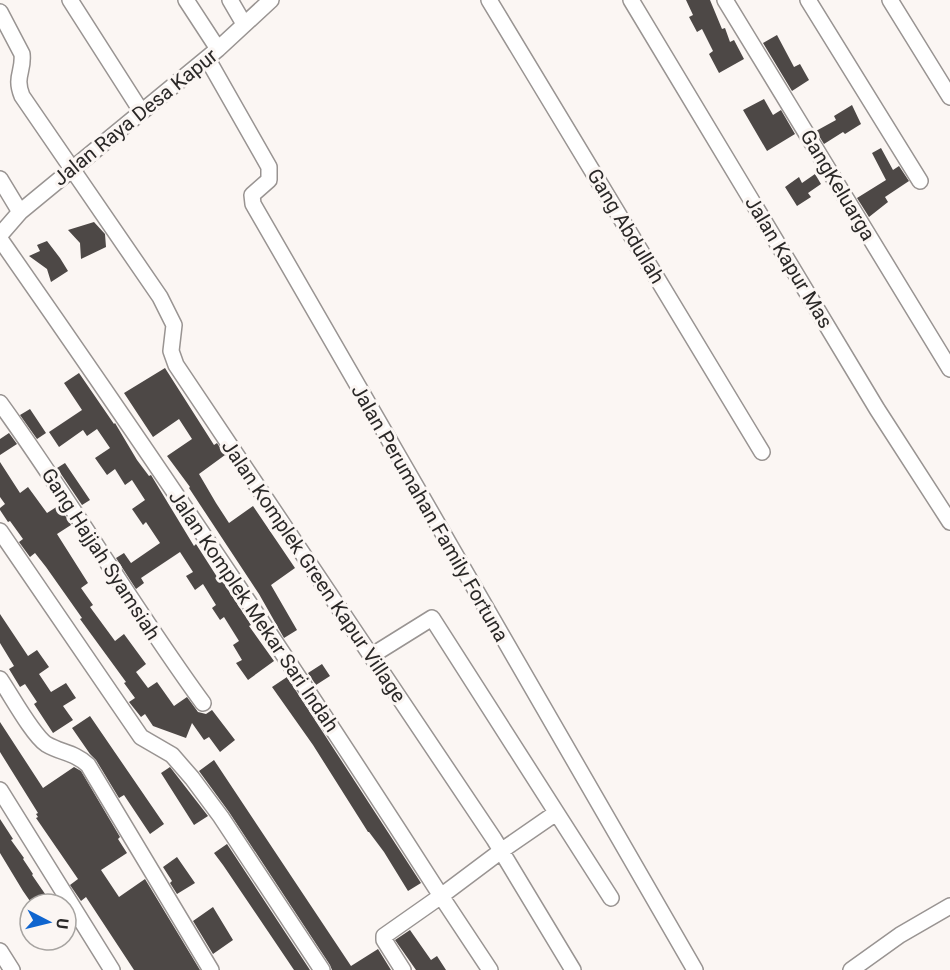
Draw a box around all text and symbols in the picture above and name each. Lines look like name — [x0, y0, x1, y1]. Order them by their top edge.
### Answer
street label: Jalan Raya Desa Kapur — [48, 43, 222, 191]
street label: GangKeluarga — [795, 125, 881, 245]
street label: Gang Abdullah — [582, 164, 670, 288]
street label: Jalan Kapur Mas — [740, 192, 838, 332]
street label: Jalan Perumahan Family Fortuna — [346, 380, 514, 646]
street label: Jalan Komplek Green Kapur Village — [217, 435, 411, 707]
street label: Gang Hajjah Syamsiah — [36, 464, 166, 644]
street label: Jalan Komplek Mekar Sari Indah — [164, 486, 344, 736]
north arrow — [18, 892, 78, 952]
text: U — [52, 917, 72, 930]

